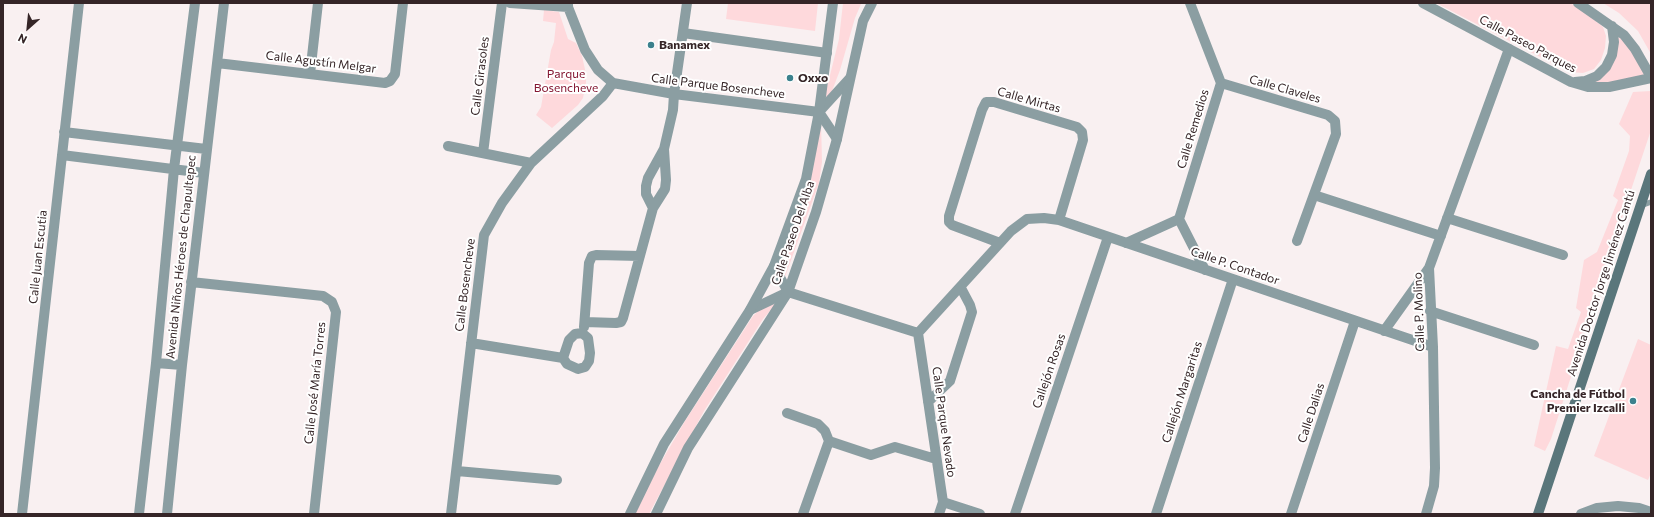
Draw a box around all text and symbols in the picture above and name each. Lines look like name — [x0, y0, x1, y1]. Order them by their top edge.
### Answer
north arrow — [8, 8, 48, 48]
street label: Calle Paseo Parques — [1477, 12, 1579, 76]
text: N — [16, 31, 29, 47]
street label: Calle Girasoles — [468, 36, 492, 116]
place label: Banamex — [659, 38, 710, 52]
marker: Banamex — [646, 40, 656, 50]
street label: Calle Agustín Melgar — [265, 48, 377, 76]
park label: Parque Bosencheve — [534, 67, 598, 95]
street label: Calle Parque Bosencheve — [650, 71, 786, 101]
place label: Oxxo — [798, 71, 828, 85]
street label: Calle Claveles — [1248, 72, 1322, 106]
marker: Oxxo — [785, 73, 795, 83]
street label: Calle Mirtas — [996, 84, 1062, 116]
street label: Calle Remedios — [1174, 87, 1212, 171]
street label: Avenida Niños Héroes de Chapultepec — [163, 154, 199, 360]
street label: Calle Paseo Del Alba — [768, 179, 818, 287]
street label: Avenida Doctor Jorge Jiménez Cantú — [1564, 188, 1638, 378]
street label: Calle Juan Escutia — [26, 209, 50, 305]
street label: Calle Bosencheve — [452, 238, 478, 332]
street label: Calle P. Contador — [1189, 244, 1281, 288]
street label: Calle P. Molino — [1410, 272, 1428, 352]
street label: Calle José María Torres — [301, 321, 329, 445]
street label: Callejón Rosas — [1029, 332, 1069, 410]
street label: Callejón Margaritas — [1159, 339, 1205, 445]
street label: Calle Parque Nevado — [929, 366, 959, 478]
street label: Calle Dalias — [1295, 381, 1327, 445]
place label: Cancha de Fútbol Premier Izcalli — [1530, 387, 1625, 415]
marker: Cancha de Fútbol Premier Izcalli — [1628, 396, 1638, 406]

